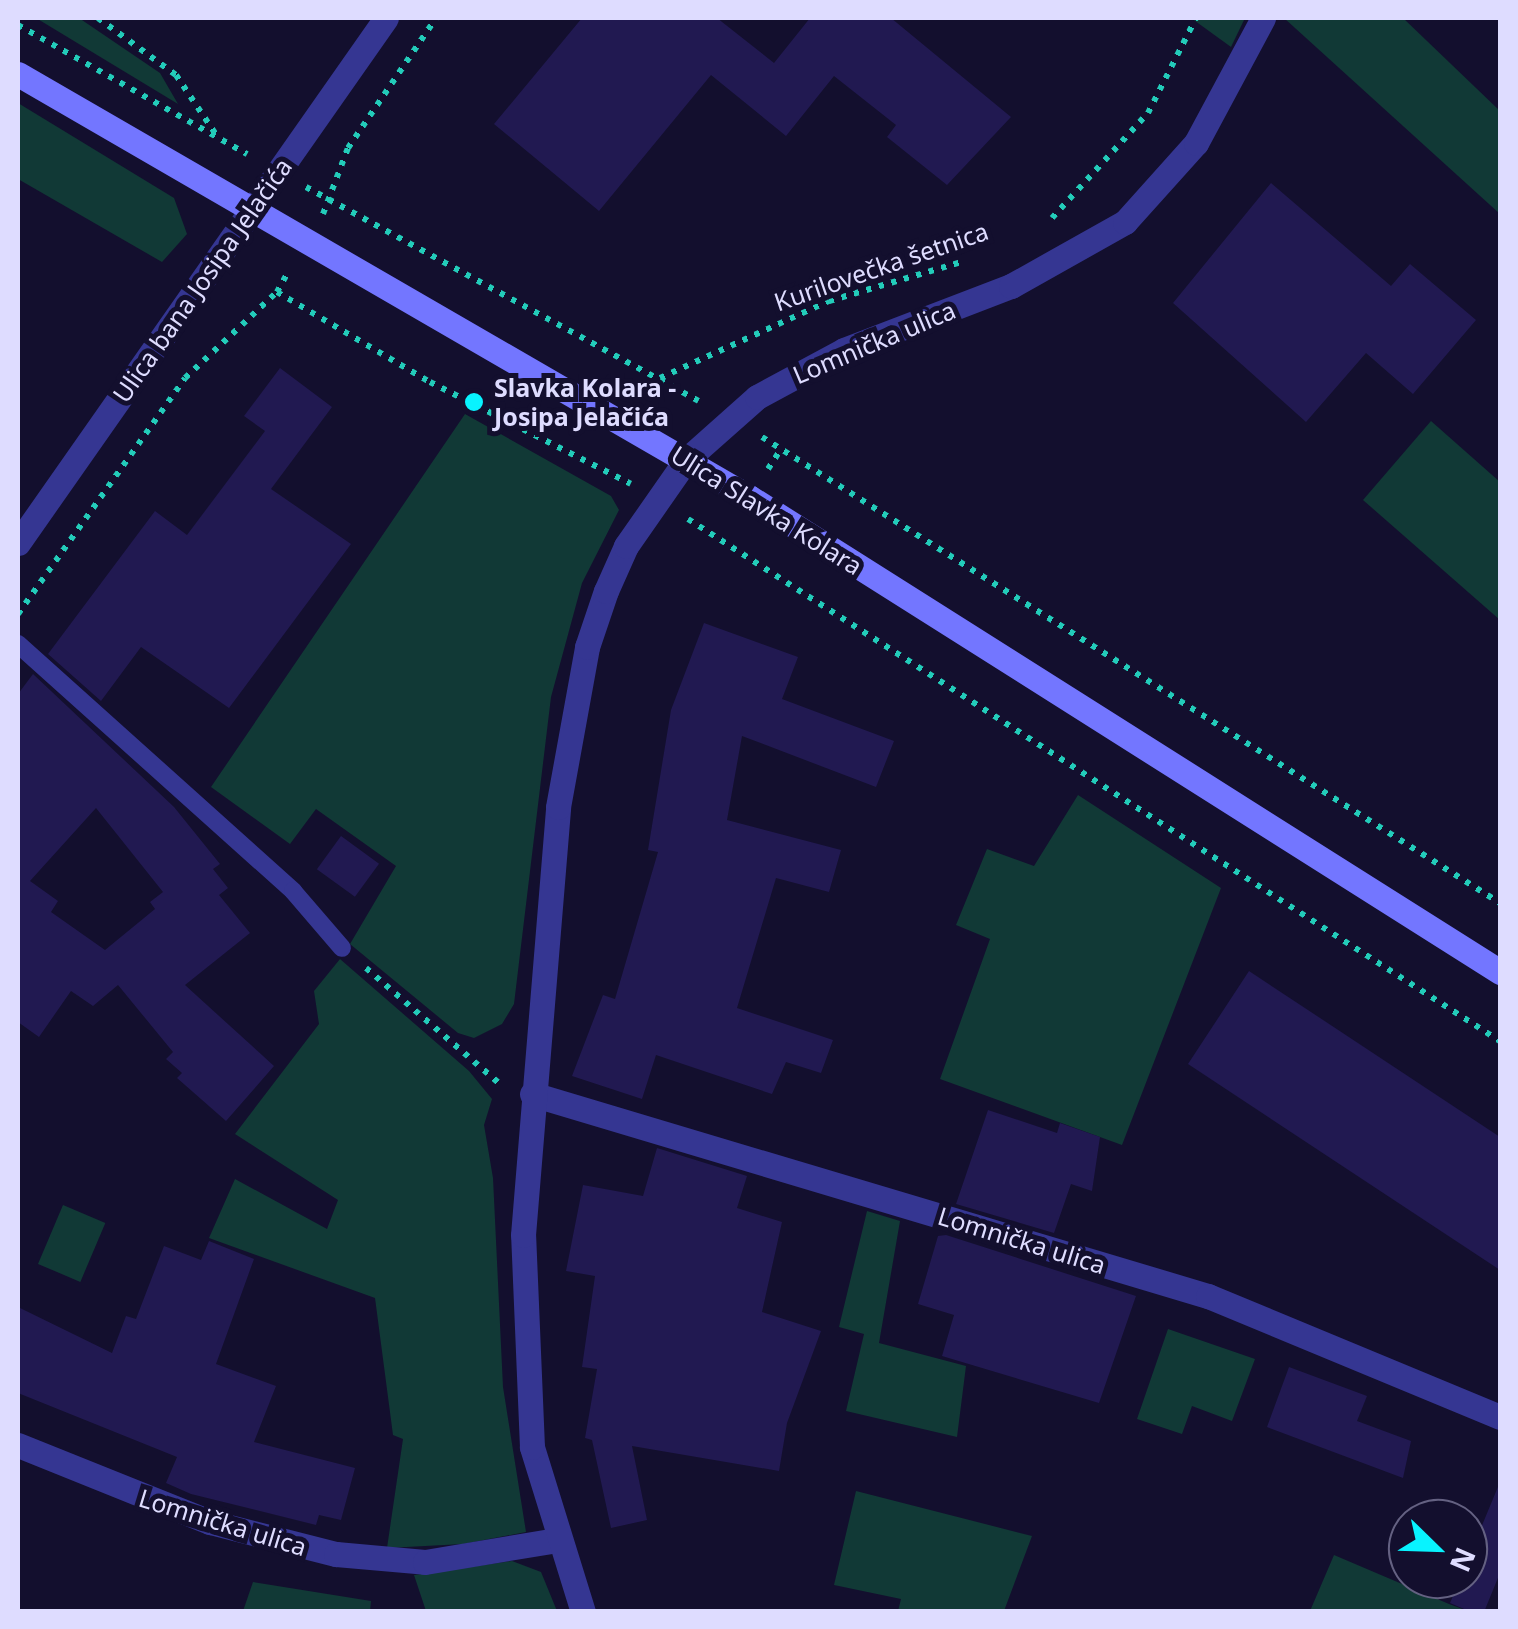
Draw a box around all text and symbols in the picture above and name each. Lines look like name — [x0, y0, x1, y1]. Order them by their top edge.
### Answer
street label: Ulica bana Josipa Jelačića — [106, 152, 298, 408]
street label: Kurilovečka šetnica — [770, 215, 992, 317]
street label: Lomnička ulica — [788, 294, 960, 390]
place label: Slavka Kolara - Josipa Jelačića — [494, 373, 676, 432]
marker: Slavka Kolara - Josipa Jelačića — [463, 391, 485, 413]
street label: Ulica Slavka Kolara — [666, 439, 868, 581]
street label: Lomnička ulica — [935, 1200, 1109, 1280]
street label: Lomnička ulica — [136, 1482, 310, 1562]
north arrow — [1388, 1499, 1488, 1599]
text: N — [1442, 1542, 1486, 1578]

